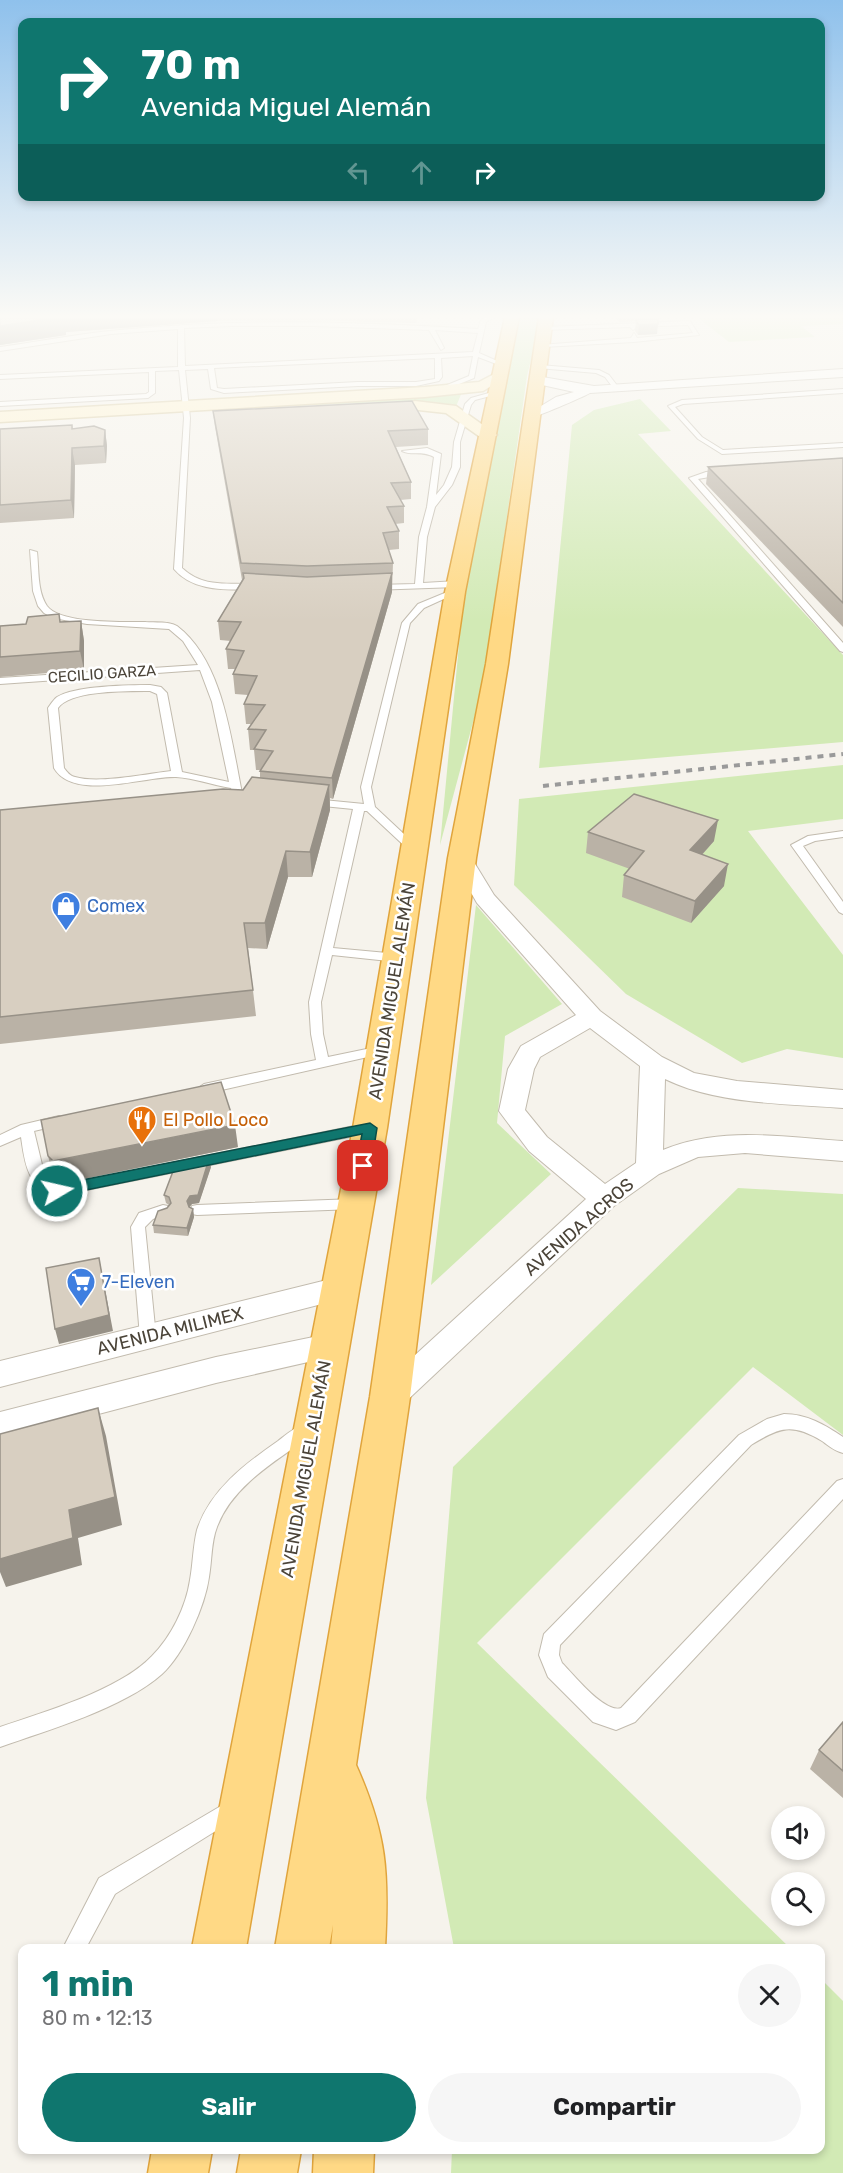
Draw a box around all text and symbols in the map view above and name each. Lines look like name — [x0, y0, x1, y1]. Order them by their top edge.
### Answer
text: 70 m — [141, 40, 241, 90]
icon: right — [42, 42, 120, 120]
text: Avenida Miguel Alemán — [141, 91, 431, 123]
icon: left — [342, 156, 375, 189]
icon: ahead — [405, 156, 438, 189]
icon: right — [468, 156, 501, 189]
street label: CECILIO GARZA — [47, 661, 157, 687]
street label: AVENIDA MIGUEL ALEMÁN — [364, 881, 420, 1101]
shop icon: Comex — [50, 890, 82, 932]
place label: Comex — [87, 895, 145, 917]
restaurant icon: El Pollo Loco — [126, 1104, 158, 1146]
place label: El Pollo Loco — [163, 1109, 269, 1131]
pin — [337, 1140, 388, 1191]
icon: arrive — [346, 1149, 379, 1182]
position arrow — [25, 1159, 89, 1223]
street label: AVENIDA ACROS — [520, 1173, 638, 1281]
supermarket icon: 7-Eleven — [65, 1266, 97, 1308]
place label: 7-Eleven — [102, 1271, 175, 1293]
street label: AVENIDA MILIMEX — [94, 1302, 246, 1360]
street label: AVENIDA MIGUEL ALEMÁN — [276, 1359, 336, 1579]
map controls — [771, 1806, 825, 1926]
button: sound — [771, 1806, 825, 1860]
button: search — [771, 1872, 825, 1926]
text: 1 min — [42, 1962, 134, 2005]
button: close — [738, 1964, 801, 2027]
text: 80 m · 12:13 — [42, 2006, 153, 2030]
button: Salir — [42, 2073, 416, 2142]
button: Compartir — [428, 2073, 801, 2142]

